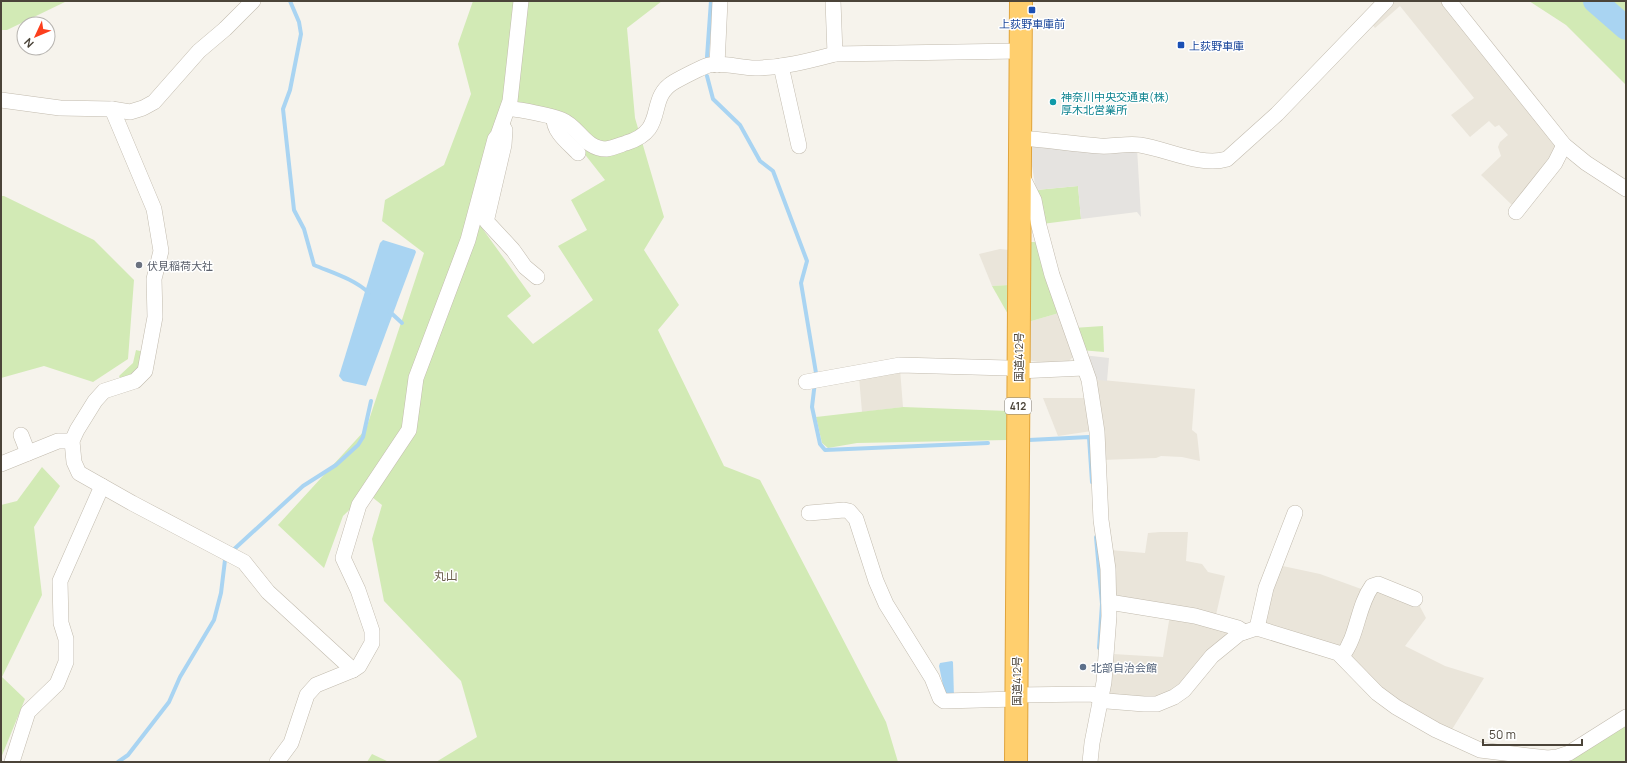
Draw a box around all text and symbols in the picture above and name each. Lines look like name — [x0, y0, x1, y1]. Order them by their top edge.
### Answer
marker: 上荻野車庫前 — [1027, 5, 1037, 15]
north arrow — [16, 16, 56, 56]
place label: 上荻野車庫前 — [999, 16, 1065, 31]
text: N — [20, 35, 37, 51]
place label: 上荻野車庫 — [1189, 38, 1244, 53]
marker: 上荻野車庫 — [1176, 40, 1186, 50]
place label: 神奈川中央交通東(株) 厚木北営業所 — [1061, 89, 1169, 117]
marker: 神奈川中央交通東(株) 厚木北営業所 — [1048, 97, 1058, 107]
place label: 伏見稲荷大社 — [147, 258, 213, 273]
marker: 伏見稲荷大社 — [134, 260, 144, 270]
street label: 国道412号 — [1011, 332, 1026, 382]
road number: 412 — [1005, 398, 1031, 414]
district label: 丸山 — [434, 567, 458, 584]
street label: 国道412号 — [1009, 656, 1024, 706]
place label: 北部自治会館 — [1091, 660, 1157, 675]
marker: 北部自治会館 — [1078, 662, 1088, 672]
scale bar — [1483, 721, 1582, 747]
text: 50 m — [1489, 726, 1516, 743]

